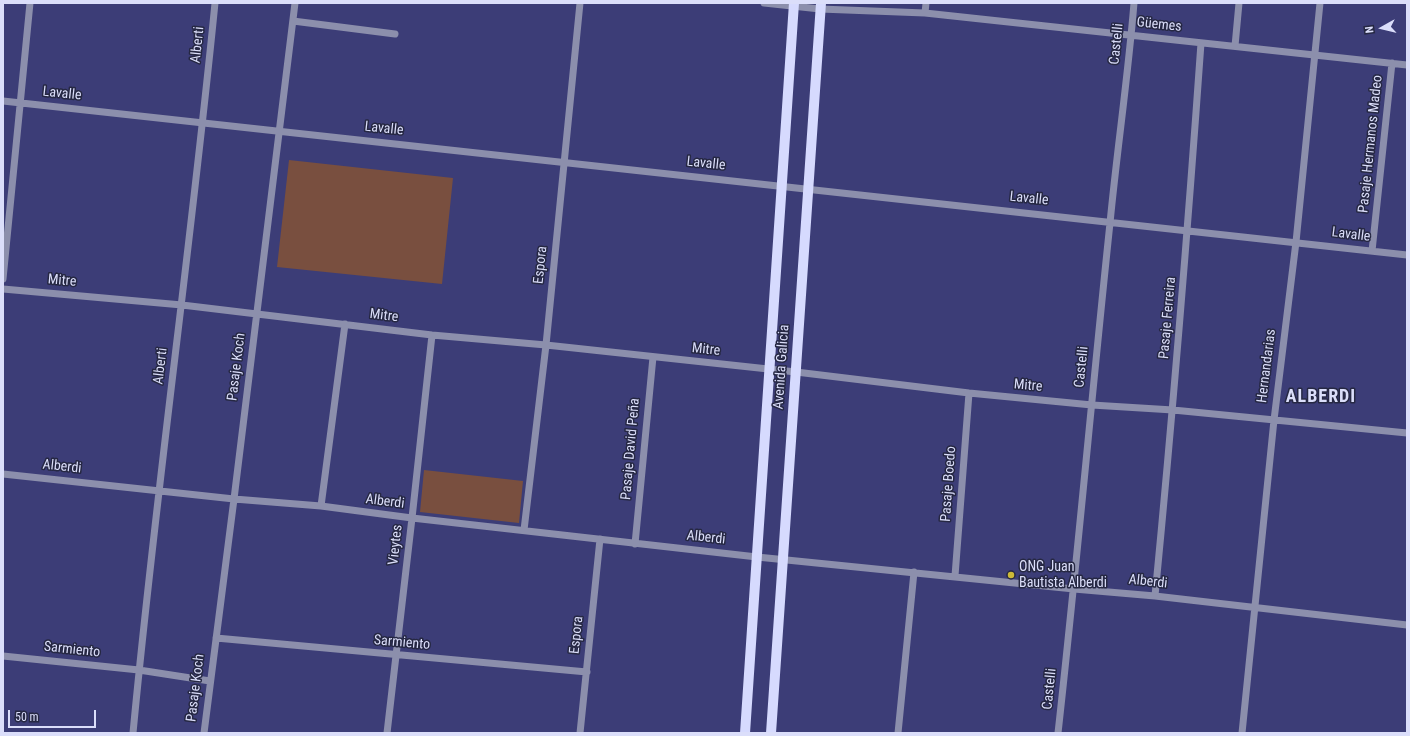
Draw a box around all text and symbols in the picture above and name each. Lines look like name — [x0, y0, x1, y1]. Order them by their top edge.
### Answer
north arrow — [1362, 8, 1402, 48]
street label: Güemes — [1136, 14, 1182, 36]
street label: Castelli — [1106, 23, 1128, 65]
text: N — [1363, 25, 1377, 34]
street label: Alberti — [188, 26, 208, 64]
street label: Pasaje Hermanos Madeo — [1355, 74, 1387, 214]
street label: Lavalle — [42, 84, 82, 104]
street label: Lavalle — [364, 119, 404, 139]
street label: Lavalle — [686, 154, 726, 174]
street label: Lavalle — [1009, 189, 1049, 209]
street label: Lavalle — [1331, 224, 1371, 246]
street label: Espora — [531, 245, 551, 285]
street label: Mitre — [47, 271, 77, 291]
street label: Pasaje Ferreira — [1156, 276, 1180, 360]
street label: Mitre — [369, 306, 399, 326]
street label: Avenida Galicia — [771, 324, 793, 410]
street label: Hernandarias — [1254, 328, 1280, 404]
street label: Pasaje Koch — [225, 332, 249, 402]
street label: Mitre — [691, 340, 721, 360]
street label: Castelli — [1071, 346, 1093, 388]
street label: Alberti — [150, 347, 172, 385]
street label: Mitre — [1013, 376, 1043, 396]
district label: ALBERDI — [1286, 386, 1356, 408]
street label: Pasaje David Peña — [618, 397, 644, 501]
street label: Pasaje Boedo — [938, 446, 960, 522]
street label: Alberdi — [42, 457, 82, 477]
street label: Alberdi — [365, 491, 405, 513]
street label: Vieytes — [386, 524, 406, 566]
street label: Alberdi — [686, 528, 726, 548]
place label: ONG Juan Bautista Alberdi — [1019, 559, 1107, 592]
marker: ONG Juan Bautista Alberdi — [1006, 570, 1016, 580]
street label: Alberdi — [1128, 572, 1168, 592]
street label: Espora — [567, 615, 587, 655]
street label: Sarmiento — [373, 632, 431, 654]
street label: Sarmiento — [43, 639, 101, 661]
street label: Pasaje Koch — [184, 653, 208, 723]
street label: Castelli — [1039, 668, 1061, 710]
scale bar — [10, 702, 98, 728]
text: 50 m — [15, 710, 39, 724]

